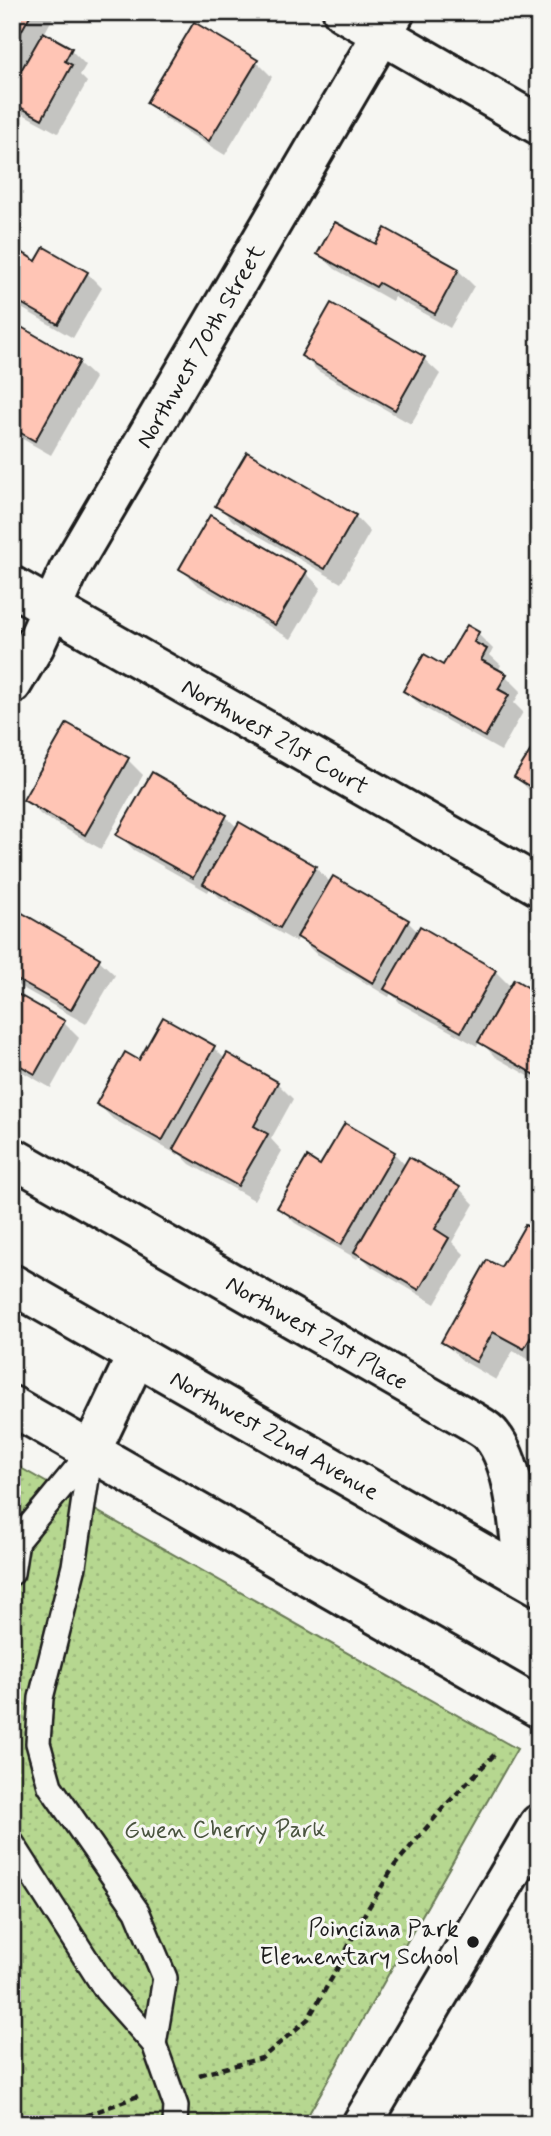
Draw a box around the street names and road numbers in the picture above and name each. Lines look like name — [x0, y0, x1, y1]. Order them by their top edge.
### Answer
street label: Northwest 70th Street — [130, 239, 273, 454]
street label: Northwest 21st Court — [176, 672, 374, 803]
street label: Northwest 21st Place — [220, 1269, 413, 1398]
street label: Northwest 22nd Avenue — [164, 1364, 384, 1508]

